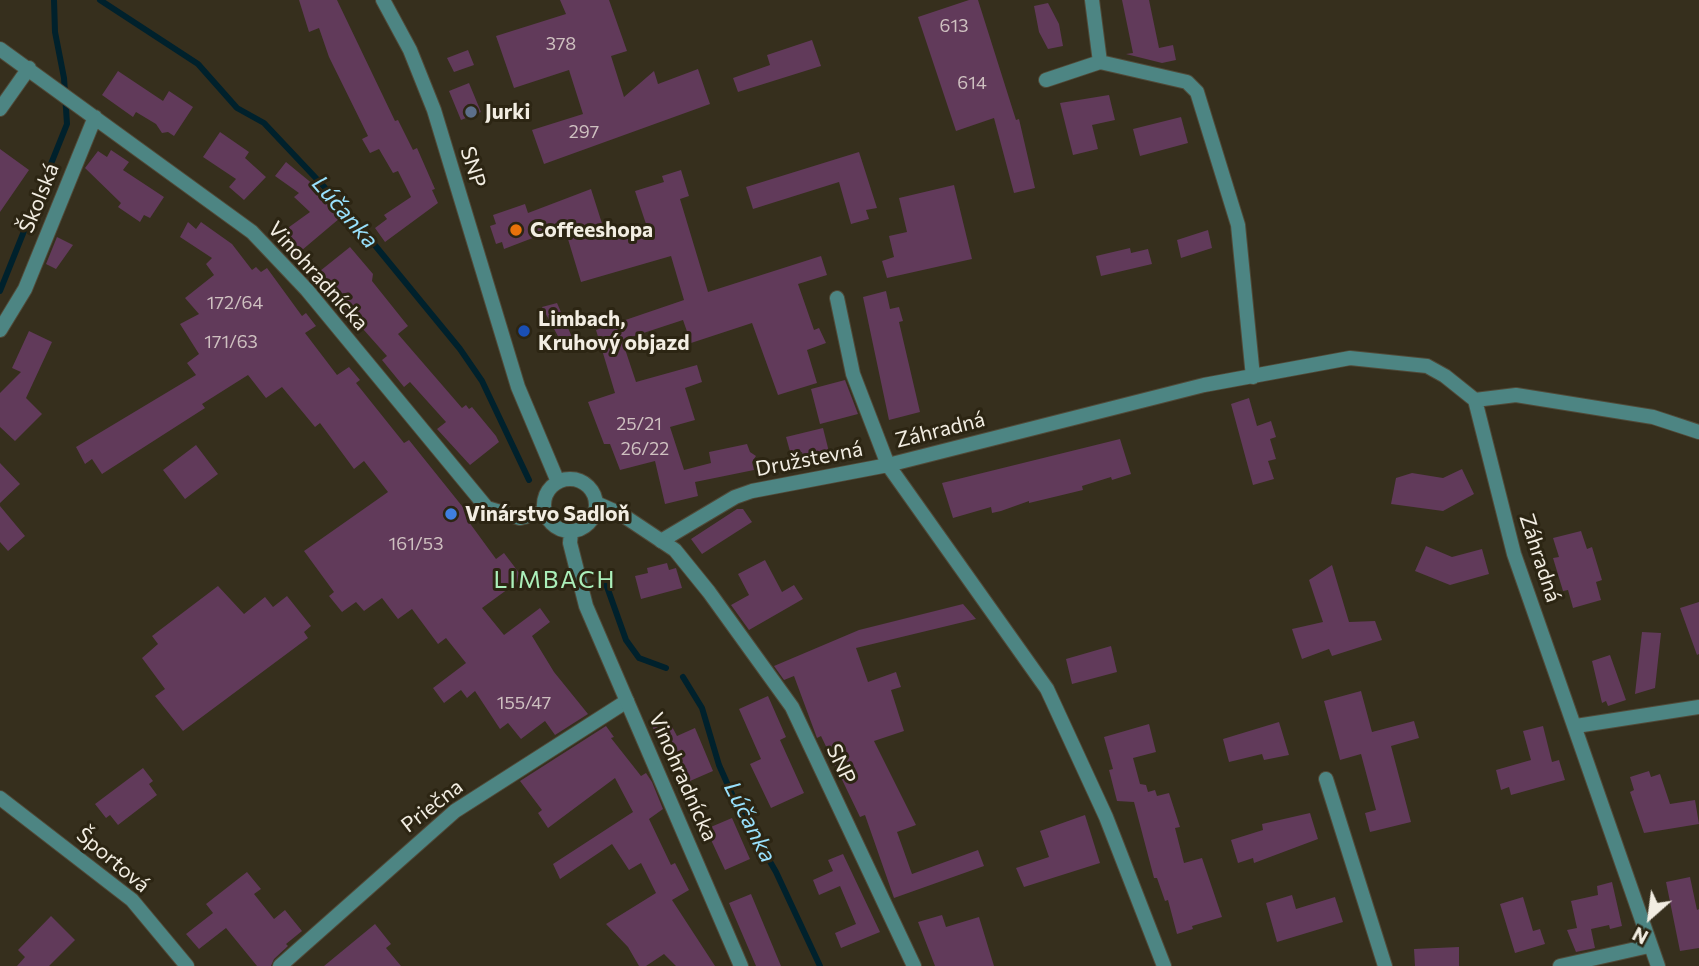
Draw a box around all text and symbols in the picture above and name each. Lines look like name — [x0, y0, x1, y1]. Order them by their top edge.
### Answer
house number: 613 — [940, 15, 968, 37]
house number: 378 — [546, 33, 576, 55]
house number: 614 — [957, 72, 987, 94]
place label: Jurki — [485, 99, 530, 125]
marker: Jurki — [463, 104, 479, 120]
house number: 297 — [569, 121, 599, 143]
street label: SNP — [455, 144, 491, 190]
street label: Školská — [14, 159, 64, 237]
water label: Lúčanka — [306, 170, 384, 254]
street label: Vinohradnícka — [263, 216, 373, 336]
place label: Coffeeshopa — [530, 217, 653, 243]
marker: Coffeeshopa — [508, 222, 524, 238]
house number: 172/64 — [207, 292, 263, 314]
place label: Limbach, Kruhový objazd — [538, 306, 689, 356]
marker: Limbach, Kruhový objazd — [516, 323, 532, 339]
house number: 171/63 — [204, 331, 258, 353]
street label: Záhradná — [893, 407, 987, 453]
house number: 25/21 — [616, 413, 662, 435]
street label: Družstevná — [753, 436, 865, 482]
house number: 26/22 — [621, 438, 669, 460]
place label: Vinárstvo Sadloň — [465, 501, 630, 527]
marker: Vinárstvo Sadloň — [443, 506, 459, 522]
street label: Záhradná — [1514, 511, 1566, 605]
house number: 161/53 — [389, 533, 443, 555]
district label: LIMBACH — [494, 566, 616, 594]
house number: 155/47 — [497, 692, 551, 714]
street label: Vinohradnícka — [643, 709, 723, 845]
street label: SNP — [821, 740, 861, 788]
street label: Priečna — [396, 774, 468, 838]
water label: Lúčanka — [718, 777, 782, 867]
street label: Športová — [71, 822, 155, 898]
north arrow — [1615, 882, 1685, 952]
text: N — [1628, 922, 1652, 949]

